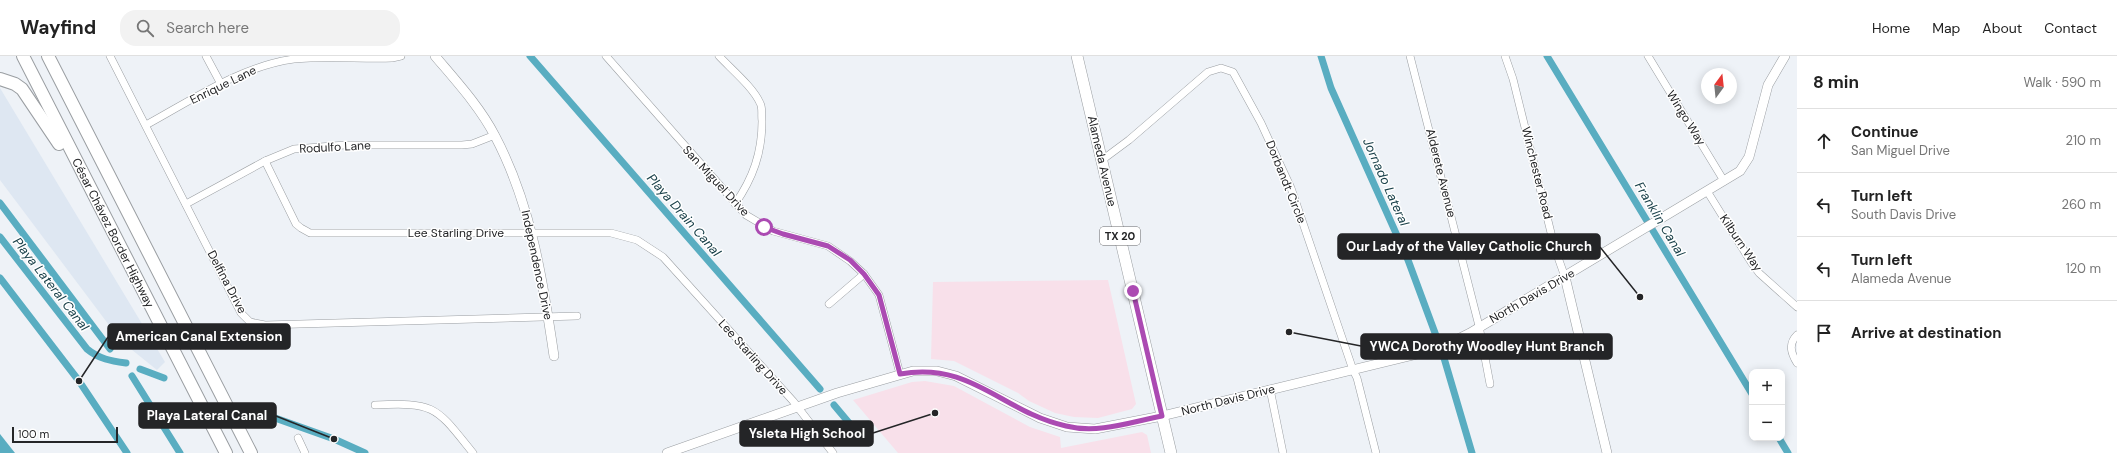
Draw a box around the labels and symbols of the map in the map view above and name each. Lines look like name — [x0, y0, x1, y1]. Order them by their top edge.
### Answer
street label: Enrique Lane — [187, 62, 259, 108]
north arrow — [1701, 68, 1737, 104]
street label: Wingo Way — [1663, 87, 1709, 149]
street label: Alameda Avenue — [1084, 114, 1120, 208]
street label: Winchester Road — [1518, 125, 1556, 221]
street label: Alderete Avenue — [1422, 127, 1460, 219]
water label: Jornado Lateral — [1359, 135, 1413, 230]
street label: Rodulfo Lane — [299, 137, 371, 157]
street label: Dorbandt Circle — [1262, 138, 1310, 226]
street label: San Miguel Drive — [679, 142, 753, 220]
street label: César Chávez Border Highway — [68, 155, 158, 311]
water label: Playa Drain Canal — [643, 170, 725, 261]
water label: Franklin Canal — [1631, 179, 1690, 260]
street label: Independence Drive — [518, 209, 556, 322]
street label: Kilburn Way — [1716, 211, 1766, 275]
route start — [755, 218, 773, 236]
street label: Lee Starling Drive — [408, 225, 504, 241]
road number: TX 20 — [1100, 227, 1140, 245]
water label: Playa Lateral Canal — [9, 234, 94, 335]
callout: Our Lady of the Valley Catholic Church — [1338, 234, 1600, 259]
text: Our Lady of the Valley Catholic Church — [1346, 238, 1592, 255]
street label: Delfina Drive — [204, 248, 250, 317]
street label: North Davis Drive — [1486, 265, 1578, 327]
route end — [1124, 282, 1142, 300]
street label: Lee Starling Drive — [715, 316, 791, 398]
callout: American Canal Extension — [108, 324, 290, 349]
text: American Canal Extension — [116, 328, 282, 345]
callout: YWCA Dorothy Woodley Hunt Branch — [1361, 334, 1612, 359]
text: YWCA Dorothy Woodley Hunt Branch — [1369, 338, 1605, 355]
street label: North Davis Drive — [1179, 381, 1277, 419]
callout: Playa Lateral Canal — [139, 403, 276, 428]
text: Playa Lateral Canal — [147, 407, 267, 424]
callout: Ysleta High School — [740, 421, 873, 446]
scale bar — [12, 425, 118, 444]
text: Ysleta High School — [749, 425, 865, 442]

